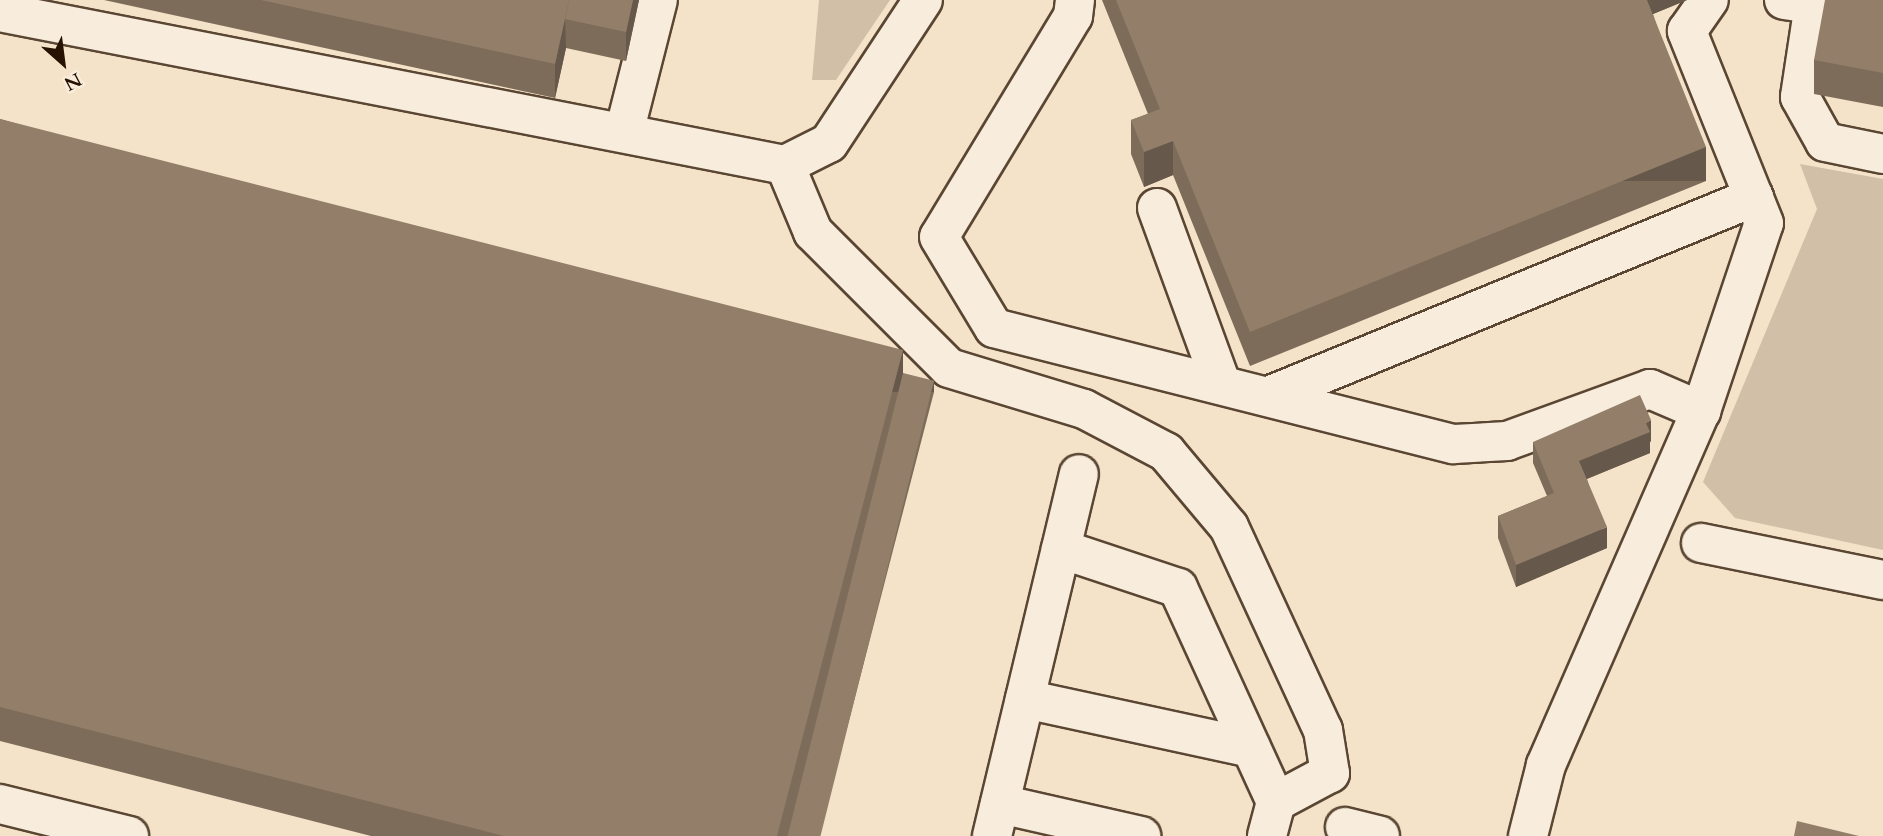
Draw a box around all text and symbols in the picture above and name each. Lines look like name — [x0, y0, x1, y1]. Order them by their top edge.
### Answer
north arrow — [28, 28, 98, 98]
text: N — [59, 66, 86, 97]

